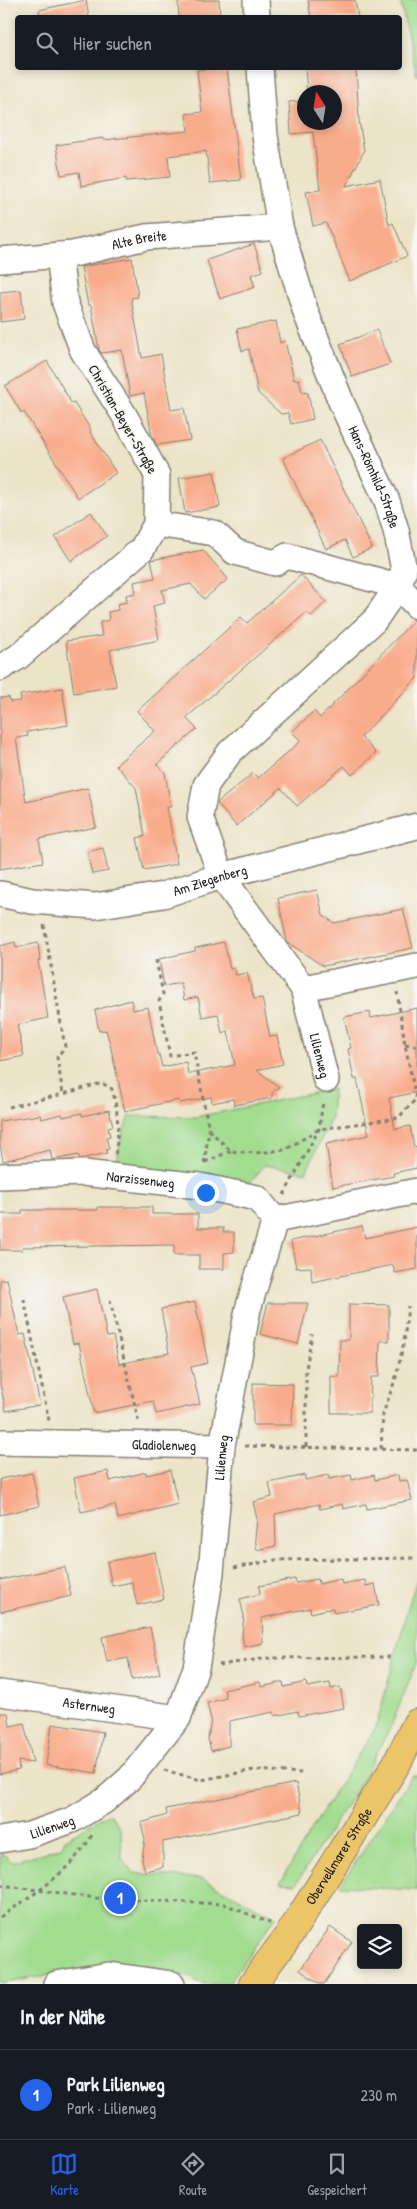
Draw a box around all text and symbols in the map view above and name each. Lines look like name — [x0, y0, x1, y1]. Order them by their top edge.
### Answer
search box — [15, 15, 402, 70]
icon: search — [33, 29, 61, 57]
text: Hier suchen — [73, 30, 152, 56]
north arrow — [297, 85, 342, 130]
street label: Alte Breite — [110, 225, 168, 254]
street label: Christian-Beyer-Straße — [84, 361, 163, 478]
street label: Hans-Römhild-Straße — [344, 422, 405, 531]
street label: Am Ziegenberg — [170, 860, 249, 900]
street label: Lilienweg — [306, 1031, 335, 1080]
street label: Narzissenweg — [106, 1166, 176, 1193]
your location — [193, 1180, 219, 1206]
street label: Lilienweg — [209, 1433, 234, 1481]
street label: Gladiolenweg — [132, 1434, 196, 1456]
street label: Asternweg — [62, 1692, 117, 1719]
street label: Obervellmarer Straße — [300, 1803, 376, 1908]
street label: Lilienweg — [27, 1810, 77, 1843]
pin: 1 — [104, 1879, 136, 1917]
map controls — [357, 1924, 402, 1969]
button: layers — [357, 1924, 402, 1969]
text: In der Nähe — [20, 2002, 105, 2031]
text: Park Lilienweg — [67, 2071, 165, 2097]
text: 1 — [33, 2084, 39, 2106]
text: 230 m — [361, 2084, 397, 2106]
text: Park · Lilienweg — [67, 2097, 156, 2119]
tab: Karte — [50, 2150, 79, 2199]
tab: Route — [179, 2150, 207, 2199]
tab: Gespeichert — [307, 2150, 367, 2199]

